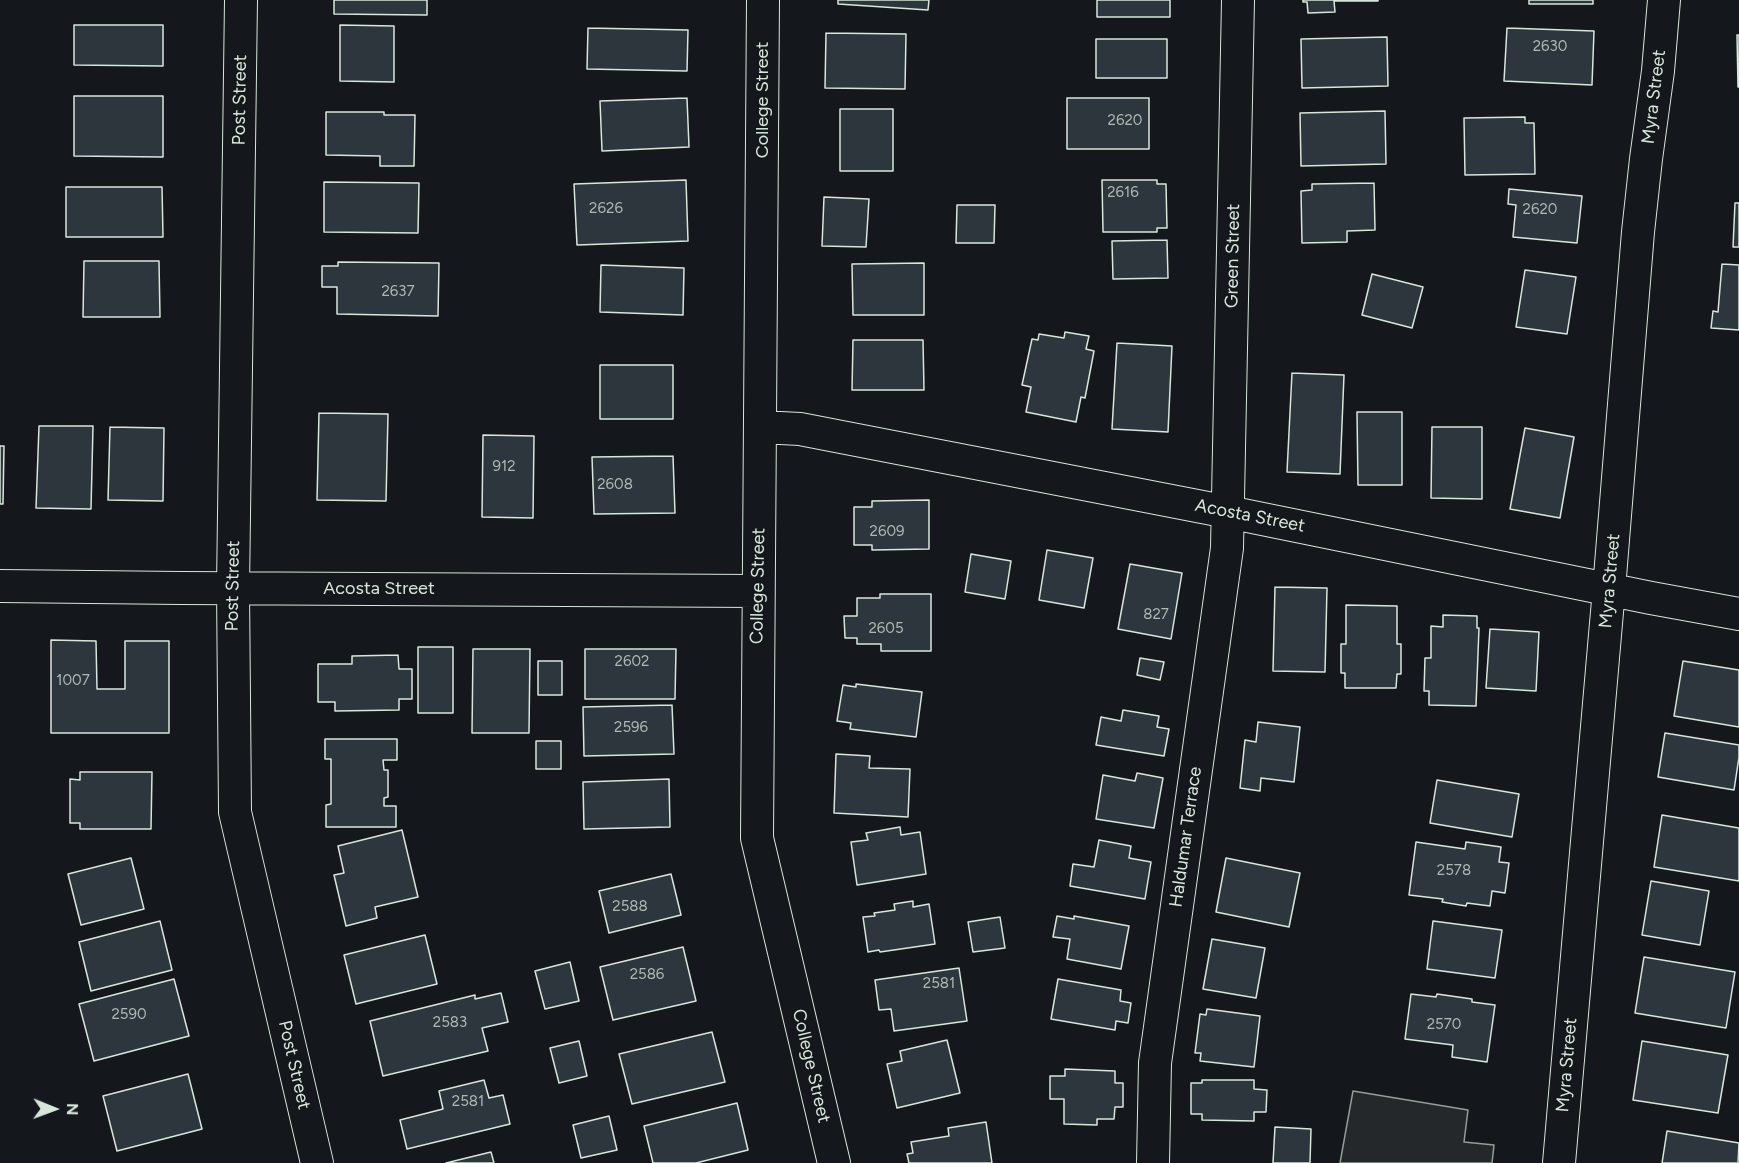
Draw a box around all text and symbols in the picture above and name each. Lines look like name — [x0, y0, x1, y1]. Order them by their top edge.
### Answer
house number: 2630 — [1533, 38, 1567, 56]
street label: College Street — [752, 42, 774, 158]
street label: Myra Street — [1638, 49, 1670, 145]
street label: Post Street — [228, 54, 252, 146]
house number: 2620 — [1108, 112, 1142, 130]
house number: 2616 — [1107, 184, 1139, 202]
house number: 2626 — [589, 200, 623, 218]
house number: 2620 — [1523, 201, 1557, 219]
street label: Green Street — [1221, 204, 1245, 308]
house number: 2637 — [381, 283, 415, 301]
house number: 912 — [492, 458, 516, 476]
house number: 2608 — [597, 476, 633, 494]
street label: Acosta Street — [1193, 495, 1307, 537]
house number: 2609 — [870, 523, 904, 541]
street label: College Street — [746, 528, 770, 644]
street label: Myra Street — [1595, 533, 1625, 629]
street label: Post Street — [221, 540, 245, 632]
street label: Acosta Street — [323, 578, 435, 600]
house number: 827 — [1143, 606, 1169, 624]
house number: 2605 — [868, 620, 904, 638]
house number: 2602 — [615, 653, 649, 671]
house number: 1007 — [56, 672, 90, 690]
house number: 2596 — [614, 719, 648, 737]
street label: Haldumar Terrace — [1165, 765, 1207, 909]
house number: 2578 — [1437, 862, 1471, 880]
house number: 2588 — [612, 898, 648, 916]
house number: 2586 — [630, 966, 664, 984]
house number: 2581 — [923, 975, 955, 993]
house number: 2590 — [111, 1006, 147, 1024]
street label: College Street — [787, 1007, 835, 1125]
house number: 2583 — [433, 1014, 467, 1032]
house number: 2570 — [1427, 1016, 1461, 1034]
street label: Myra Street — [1552, 1017, 1582, 1113]
street label: Post Street — [273, 1018, 315, 1112]
north arrow — [24, 1079, 84, 1139]
house number: 2581 — [452, 1093, 484, 1111]
text: N — [63, 1103, 82, 1116]

